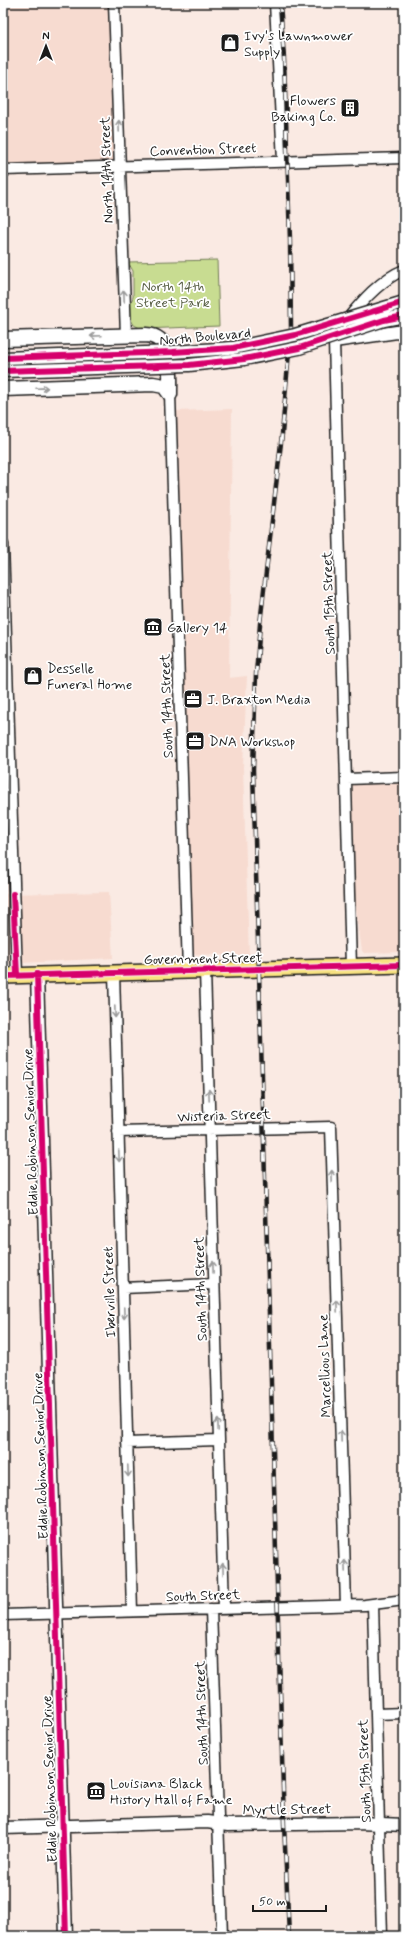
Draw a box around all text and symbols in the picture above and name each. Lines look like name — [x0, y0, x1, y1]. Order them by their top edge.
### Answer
north arrow — [26, 26, 66, 66]
place label: Ivy's Lawnmower Supply — [244, 27, 353, 61]
text: N — [42, 30, 50, 44]
shop icon: Ivy's Lawnmower Supply — [219, 32, 241, 54]
place label: Flowers Baking Co. — [271, 92, 336, 126]
building icon: Flowers Baking Co. — [339, 97, 361, 119]
street label: North 14th Street — [96, 116, 118, 224]
one-way arrow — [115, 120, 122, 133]
street label: Convention Street — [149, 139, 257, 161]
park label: North 14th Street Park — [136, 278, 210, 312]
one-way arrow — [121, 290, 128, 303]
street label: North Boulevard — [159, 324, 252, 350]
one-way arrow — [90, 332, 103, 340]
one-way arrow — [35, 384, 48, 391]
street label: South 15th Street — [318, 550, 340, 655]
museum icon: Gallery 14 — [142, 616, 164, 638]
place label: Gallery 14 — [167, 619, 228, 637]
street label: South 14th Street — [156, 653, 178, 759]
place label: Desselle Funeral Home — [47, 660, 132, 694]
shop icon: Desselle Funeral Home — [22, 665, 44, 687]
office icon: J. Braxton Media — [182, 688, 204, 710]
place label: J. Braxton Media — [207, 691, 311, 709]
office icon: DNA Workshop — [184, 730, 206, 752]
place label: DNA Workshop — [209, 733, 295, 751]
street label: Government Street — [143, 949, 263, 969]
one-way arrow — [111, 1005, 119, 1018]
street label: Eddie Robinson Senior Drive — [19, 1048, 43, 1216]
one-way arrow — [205, 1089, 213, 1102]
street label: Wisteria Street — [177, 1105, 272, 1127]
one-way arrow — [115, 1149, 123, 1162]
one-way arrow — [329, 1170, 336, 1183]
street label: South 14th Street — [190, 1236, 212, 1342]
street label: Iberville Street — [99, 1246, 121, 1338]
one-way arrow — [209, 1261, 217, 1274]
one-way arrow — [333, 1300, 340, 1313]
one-way arrow — [120, 1306, 128, 1319]
street label: Marcellious Lane — [314, 1314, 336, 1418]
street label: Eddie Robinson Senior Drive — [29, 1372, 53, 1540]
one-way arrow — [214, 1419, 222, 1432]
one-way arrow — [337, 1430, 344, 1443]
one-way arrow — [124, 1464, 132, 1477]
one-way arrow — [341, 1560, 349, 1573]
one-way arrow — [219, 1563, 226, 1576]
street label: South Street — [166, 1586, 241, 1606]
street label: South 14th Street — [191, 1660, 213, 1766]
street label: Eddie Robinson Senior Drive — [38, 1695, 62, 1863]
street label: South 15th Street — [354, 1718, 376, 1823]
place label: Louisiana Black History Hall of Fame — [110, 1775, 232, 1809]
museum icon: Louisiana Black History Hall of Fame — [85, 1780, 107, 1802]
street label: Myrtle Street — [243, 1800, 332, 1820]
scale bar — [253, 1887, 326, 1913]
text: 50 m — [259, 1894, 286, 1910]

